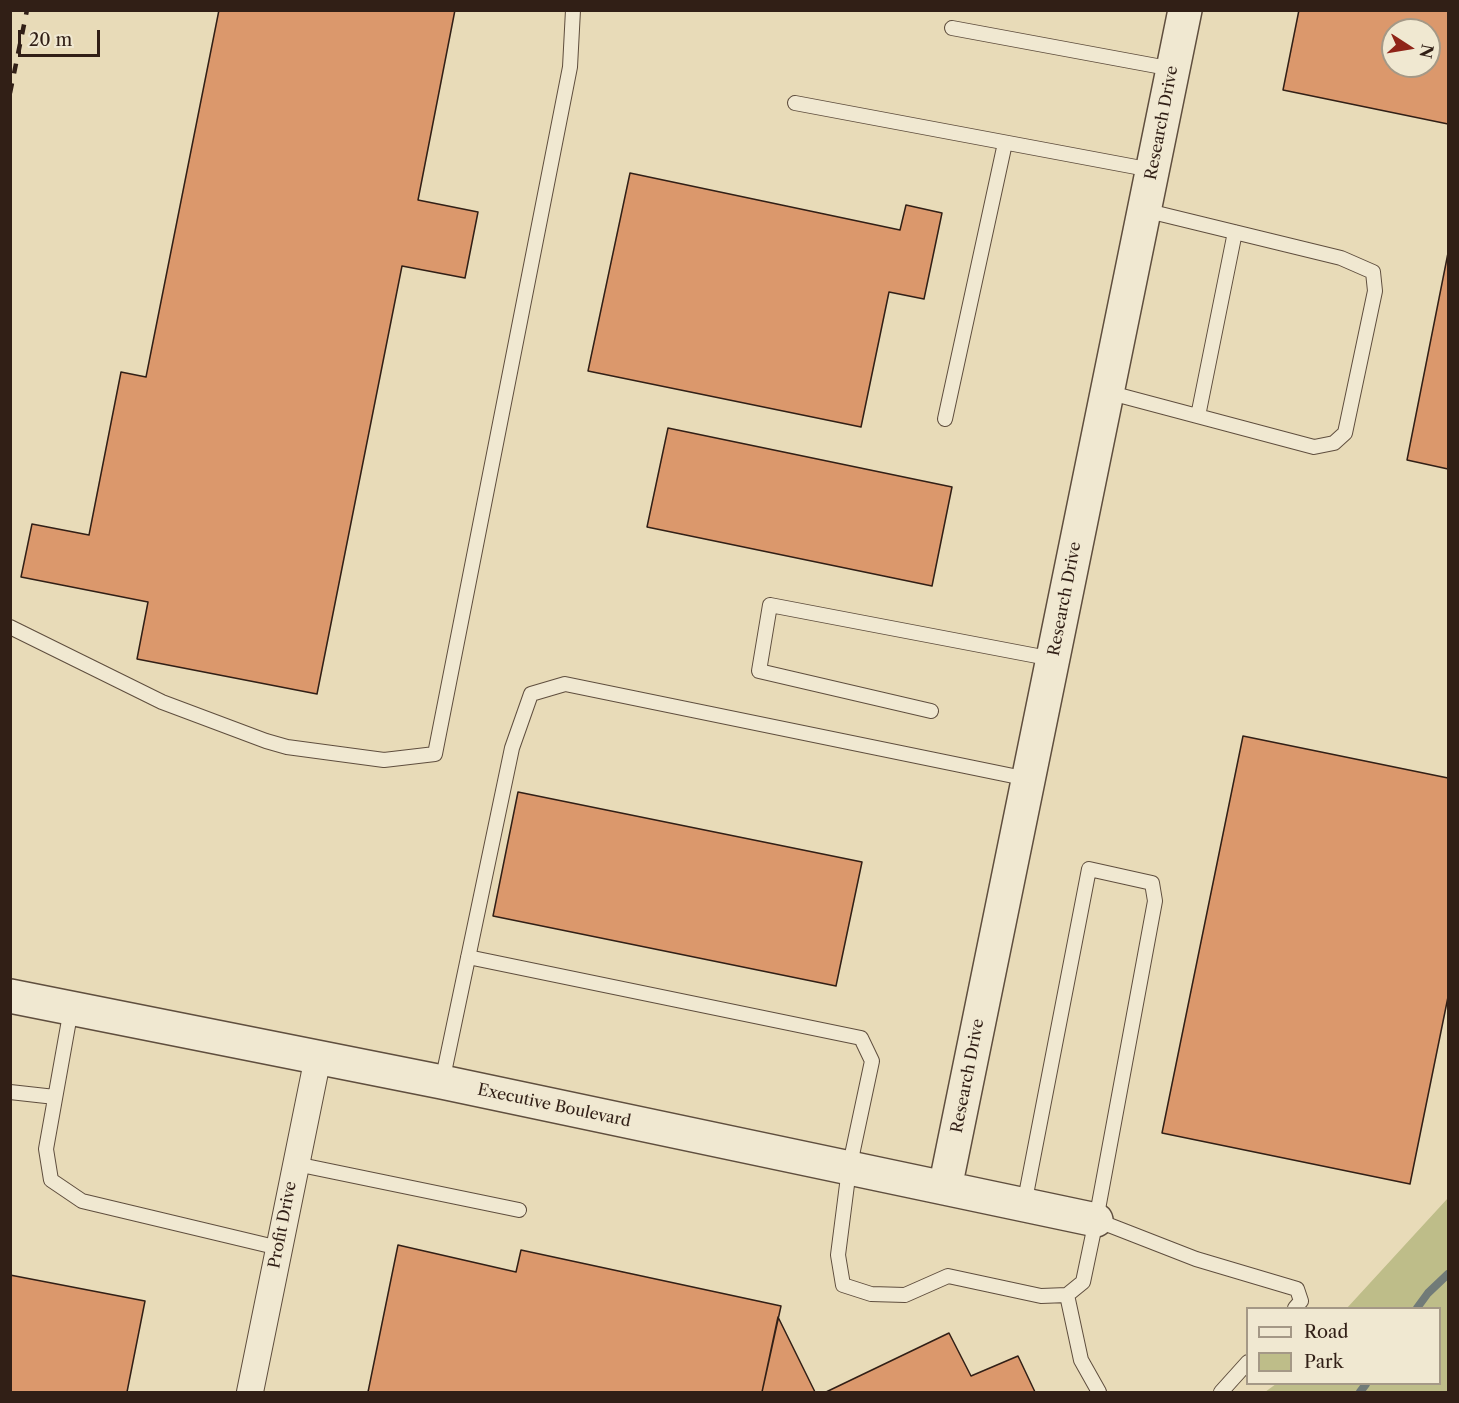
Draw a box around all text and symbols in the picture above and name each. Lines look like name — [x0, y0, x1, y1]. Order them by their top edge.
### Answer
scale bar — [21, 18, 104, 56]
north arrow — [1381, 18, 1441, 78]
text: 20 m — [29, 29, 72, 51]
text: N — [1415, 42, 1438, 60]
street label: Research Drive — [1142, 64, 1182, 182]
street label: Research Drive — [1045, 540, 1085, 658]
street label: Research Drive — [948, 1017, 988, 1135]
street label: Executive Boulevard — [476, 1080, 632, 1132]
street label: Profit Drive — [265, 1180, 301, 1270]
legend — [1246, 1307, 1441, 1385]
text: Road — [1304, 1321, 1349, 1343]
text: Park — [1304, 1351, 1343, 1373]

